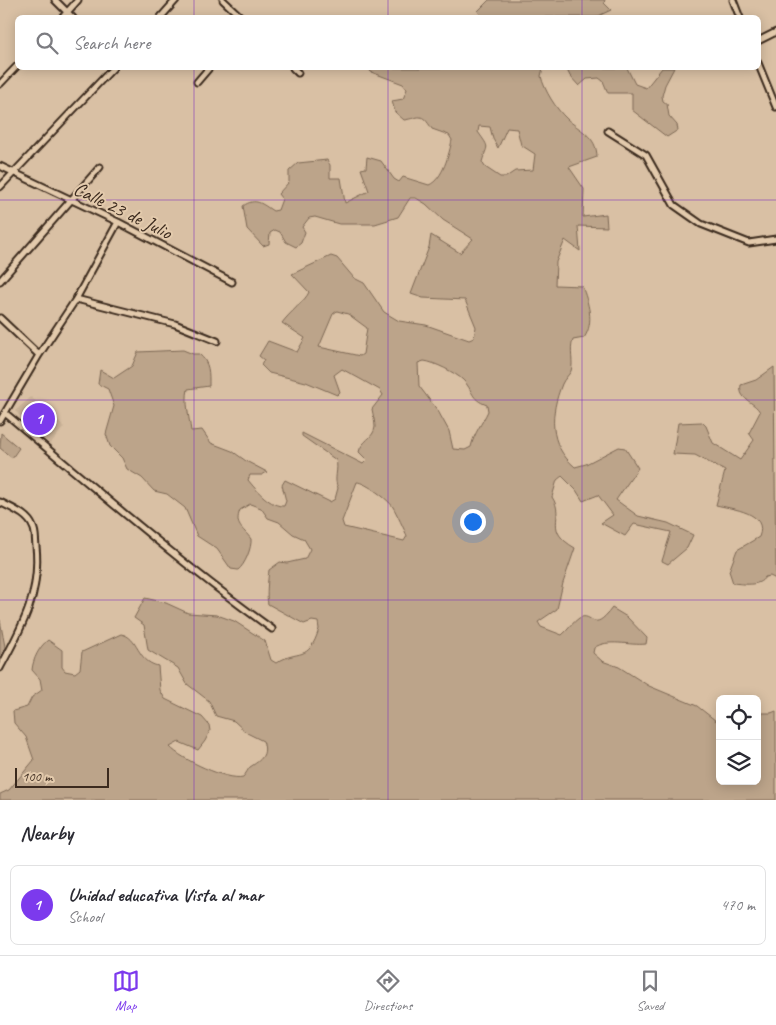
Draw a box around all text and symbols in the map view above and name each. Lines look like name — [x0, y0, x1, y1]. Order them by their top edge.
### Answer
search box — [15, 15, 761, 70]
icon: search — [33, 29, 61, 57]
text: Search here — [73, 31, 150, 55]
street label: Calle 23 de Julio — [70, 176, 177, 245]
pin: 1 — [23, 400, 55, 438]
your location — [460, 509, 486, 535]
map controls — [716, 695, 761, 785]
button: locate — [716, 695, 761, 740]
button: layers — [716, 740, 761, 785]
scale bar — [15, 765, 109, 788]
text: 100 m — [22, 768, 52, 785]
text: Nearby — [20, 820, 73, 846]
text: Unidad educativa Vista al mar — [68, 883, 263, 907]
text: 1 — [33, 895, 41, 915]
text: 470 m — [721, 895, 755, 915]
text: School — [68, 907, 102, 927]
tab: Map — [112, 967, 140, 1014]
tab: Directions — [364, 967, 412, 1014]
tab: Saved — [636, 967, 664, 1014]

